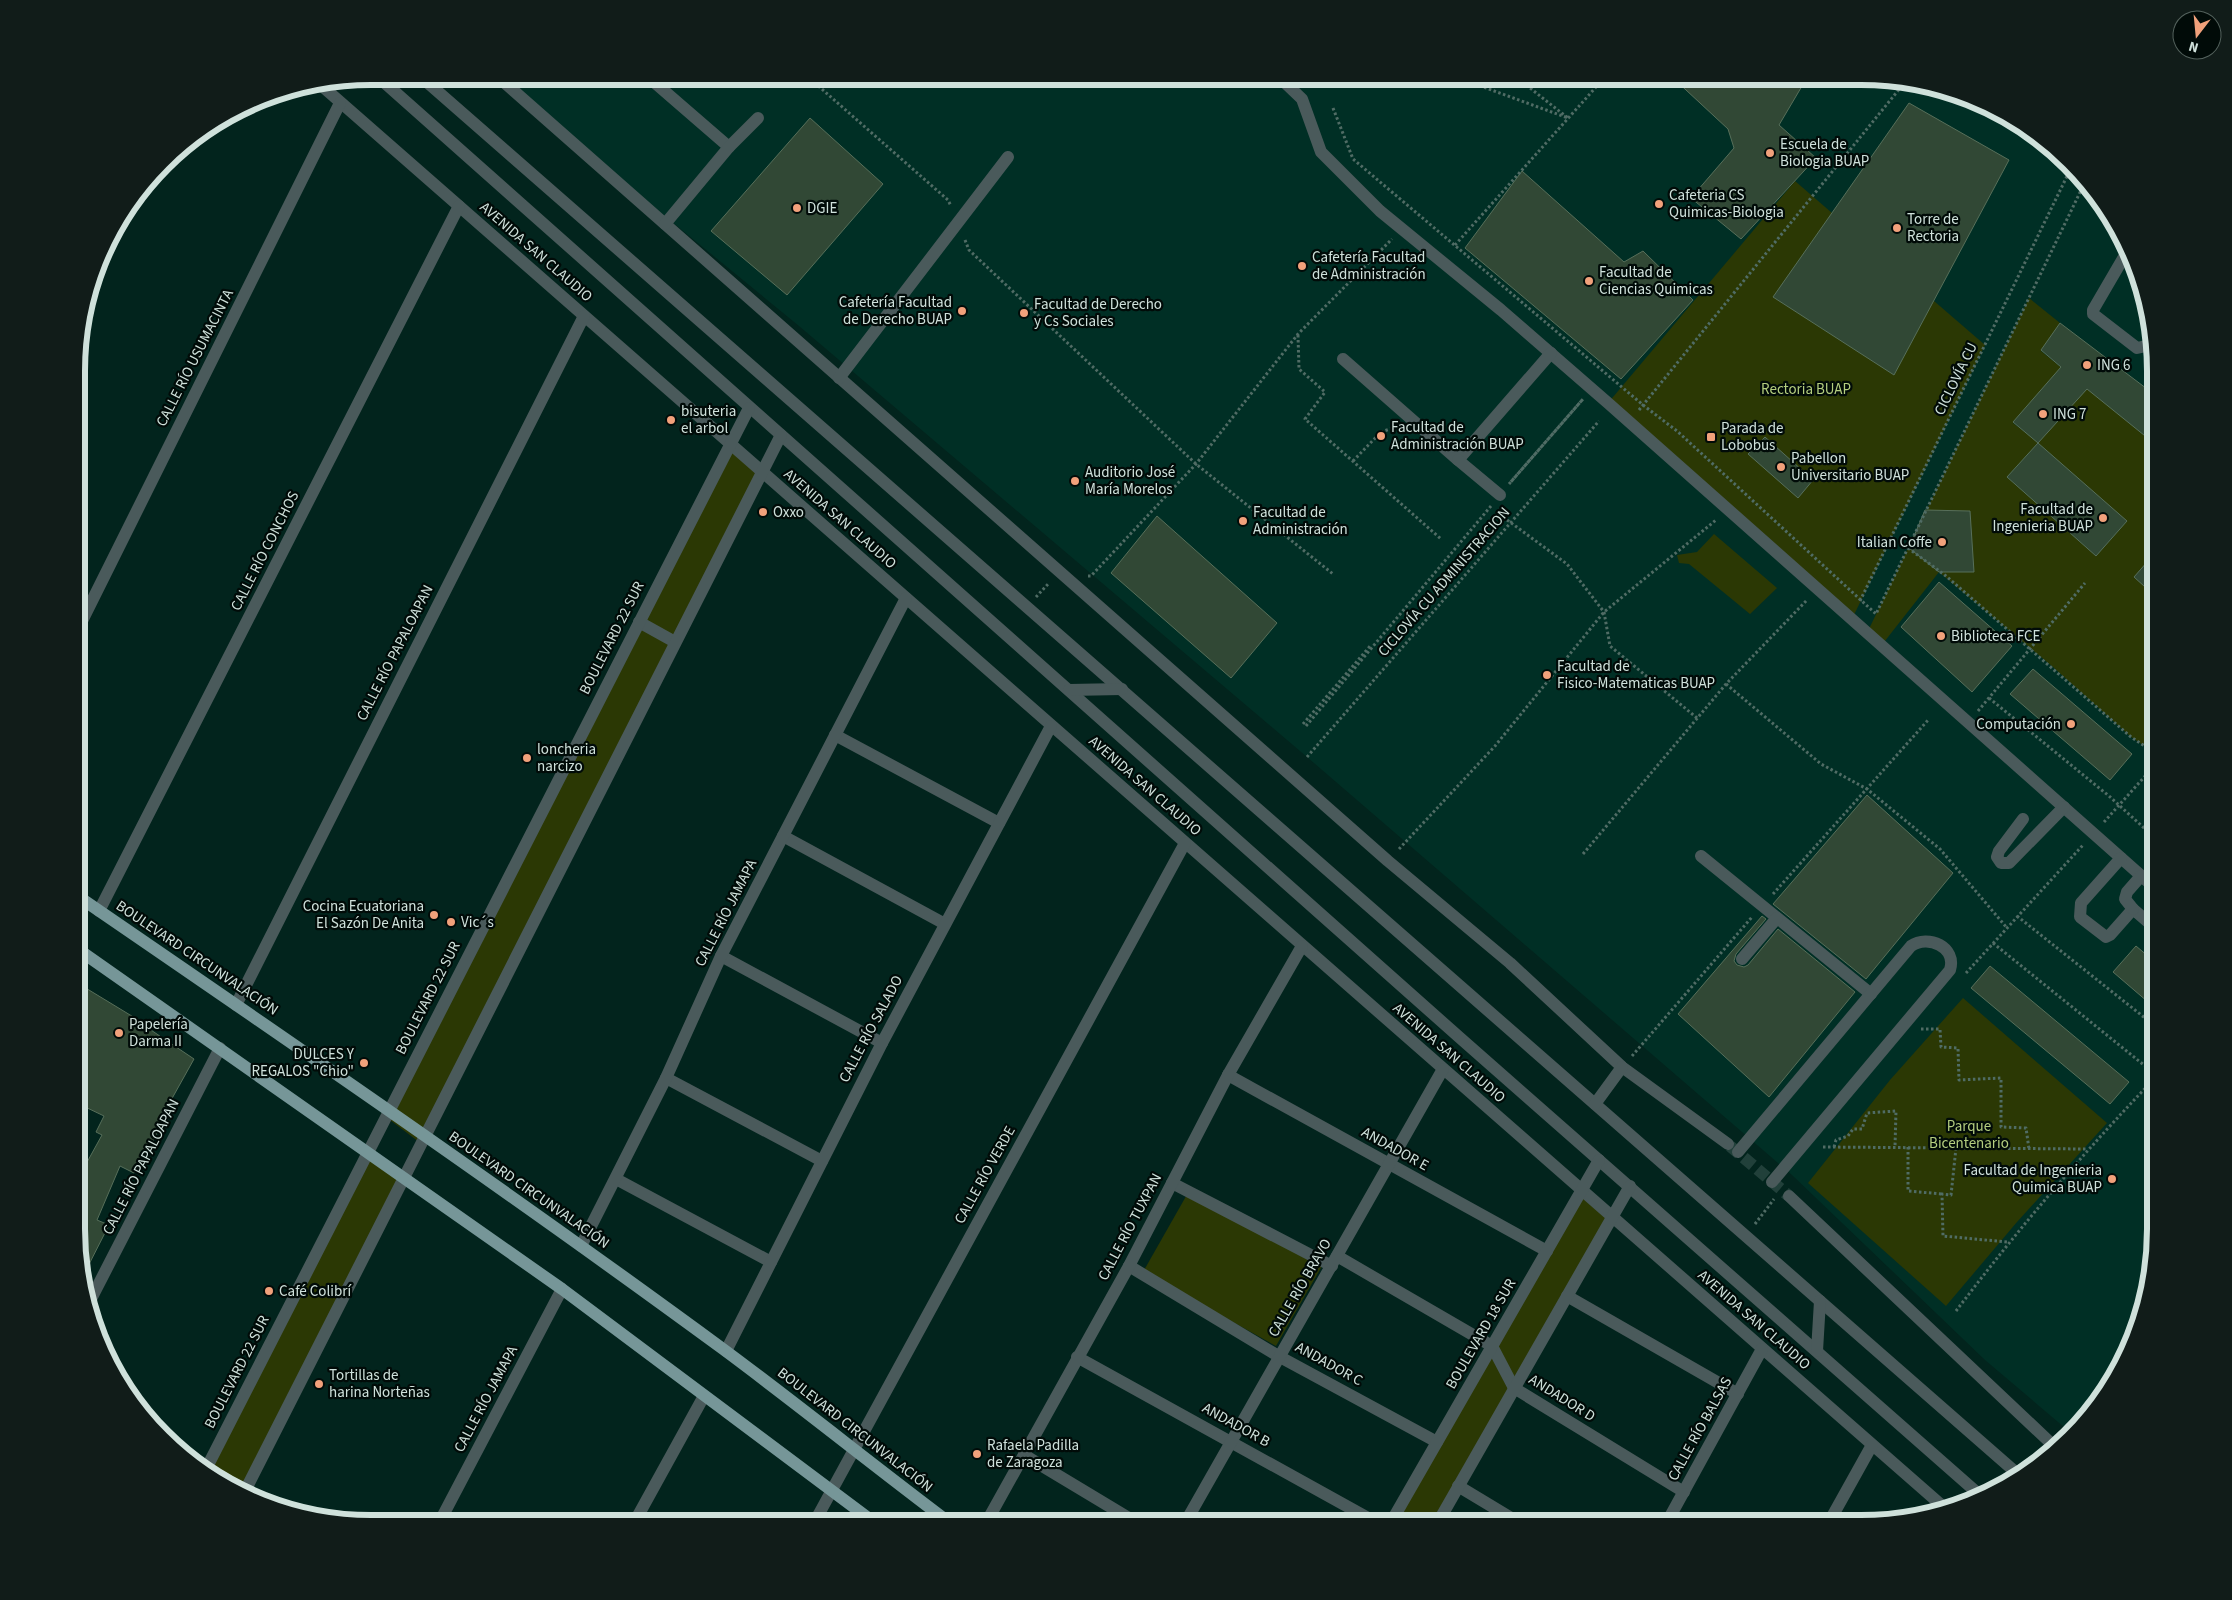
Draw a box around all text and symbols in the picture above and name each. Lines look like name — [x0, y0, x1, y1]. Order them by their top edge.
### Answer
north arrow — [2172, 10, 2222, 60]
text: N — [2186, 36, 2201, 57]
place label: Escuela de Biologia BUAP — [1780, 134, 1869, 172]
marker: Escuela de Biologia BUAP — [1764, 147, 1776, 159]
place label: Cafeteria CS Quimicas-Biologia — [1669, 185, 1784, 223]
street label: AVENIDA SAN CLAUDIO — [475, 197, 597, 307]
place label: DGIE — [807, 198, 837, 219]
marker: Cafeteria CS Quimicas-Biologia — [1653, 198, 1665, 210]
marker: DGIE — [791, 202, 803, 214]
place label: Torre de Rectoria — [1907, 209, 1959, 247]
marker: Torre de Rectoria — [1891, 222, 1903, 234]
place label: Cafetería Facultad de Administración — [1312, 247, 1426, 285]
marker: Cafetería Facultad de Administración — [1296, 260, 1308, 272]
place label: Facultad de Ciencias Quimicas — [1599, 262, 1713, 300]
marker: Facultad de Ciencias Quimicas — [1583, 275, 1595, 287]
street label: CALLE RÍO USUMACINTA — [151, 285, 239, 430]
place label: Cafetería Facultad de Derecho BUAP — [839, 292, 952, 330]
place label: Facultad de Derecho y Cs Sociales — [1034, 294, 1162, 332]
marker: Cafetería Facultad de Derecho BUAP — [956, 305, 968, 317]
marker: Facultad de Derecho y Cs Sociales — [1018, 307, 1030, 319]
street label: CICLOVÍA CU — [1929, 339, 1983, 419]
place label: ING 6 — [2097, 355, 2130, 376]
marker: ING 6 — [2081, 359, 2093, 371]
park label: Rectoria BUAP — [1761, 379, 1851, 400]
place label: bisuteria el arbol — [681, 401, 736, 439]
place label: ING 7 — [2053, 404, 2086, 425]
marker: ING 7 — [2037, 408, 2049, 420]
marker: bisuteria el arbol — [665, 414, 677, 426]
place label: Facultad de Administración BUAP — [1391, 417, 1524, 455]
place label: Parada de Lobobus — [1721, 418, 1783, 456]
marker: Facultad de Administración BUAP — [1375, 430, 1387, 442]
marker: Parada de Lobobus — [1705, 431, 1717, 443]
place label: Pabellon Universitario BUAP — [1791, 448, 1909, 486]
marker: Pabellon Universitario BUAP — [1775, 461, 1787, 473]
place label: Auditorio José María Morelos — [1085, 462, 1175, 500]
street label: AVENIDA SAN CLAUDIO — [779, 464, 901, 574]
marker: Auditorio José María Morelos — [1069, 475, 1081, 487]
street label: CALLE RÍO CONCHOS — [226, 488, 304, 614]
place label: Facultad de Ingenieria BUAP — [1992, 499, 2093, 537]
place label: Oxxo — [773, 502, 804, 523]
place label: Facultad de Administración — [1253, 502, 1348, 540]
street label: CICLOVÍA CU ADMINISTRACION — [1373, 503, 1515, 661]
marker: Oxxo — [757, 506, 769, 518]
marker: Facultad de Ingenieria BUAP — [2097, 512, 2109, 524]
marker: Facultad de Administración — [1237, 515, 1249, 527]
place label: Italian Coffe — [1857, 532, 1932, 553]
marker: Italian Coffe — [1936, 536, 1948, 548]
street label: BOULEVARD 22 SUR — [574, 577, 650, 698]
street label: CALLE RÍO PAPALOAPAN — [352, 581, 438, 725]
place label: Biblioteca FCE — [1951, 626, 2041, 647]
marker: Biblioteca FCE — [1935, 630, 1947, 642]
place label: Facultad de Fisico-Matematicas BUAP — [1557, 656, 1715, 694]
marker: Facultad de Fisico-Matematicas BUAP — [1541, 669, 1553, 681]
place label: Computación — [1976, 714, 2061, 735]
marker: Computación — [2065, 718, 2077, 730]
street label: AVENIDA SAN CLAUDIO — [1084, 731, 1206, 841]
place label: loncheria narcizo — [537, 739, 596, 777]
marker: loncheria narcizo — [521, 752, 533, 764]
street label: CALLE RÍO JAMAPA — [690, 855, 763, 970]
street label: BOULEVARD CIRCUNVALACIÓN — [112, 896, 282, 1020]
place label: Cocina Ecuatoriana El Sazón De Anita — [303, 896, 424, 934]
marker: Cocina Ecuatoriana El Sazón De Anita — [428, 909, 440, 921]
place label: Vic´s — [461, 912, 494, 933]
marker: Vic´s — [445, 916, 457, 928]
street label: BOULEVARD 22 SUR — [390, 937, 466, 1058]
street label: CALLE RÍO SALADO — [834, 972, 908, 1086]
street label: AVENIDA SAN CLAUDIO — [1388, 998, 1510, 1108]
place label: Papelería Darma II — [129, 1014, 188, 1052]
marker: Papelería Darma II — [113, 1027, 125, 1039]
place label: DULCES Y REGALOS "Chio" — [251, 1044, 355, 1082]
marker: DULCES Y REGALOS "Chio" — [358, 1057, 370, 1069]
street label: CALLE RÍO PAPALOAPAN — [98, 1095, 184, 1239]
park label: Parque Bicentenario — [1929, 1116, 2009, 1154]
street label: CALLE RÍO VERDE — [949, 1122, 1021, 1228]
street label: ANDADOR E — [1358, 1122, 1432, 1176]
street label: BOULEVARD CIRCUNVALACIÓN — [444, 1126, 614, 1254]
place label: Facultad de Ingenieria Quimica BUAP — [1964, 1160, 2102, 1198]
street label: CALLE RÍO TUXPAN — [1093, 1170, 1167, 1284]
marker: Facultad de Ingenieria Quimica BUAP — [2106, 1173, 2118, 1185]
street label: CALLE RÍO BRAVO — [1263, 1235, 1337, 1341]
street label: AVENIDA SAN CLAUDIO — [1693, 1265, 1815, 1375]
street label: BOULEVARD 18 SUR — [1441, 1275, 1521, 1393]
place label: Café Colibrí — [279, 1281, 353, 1302]
marker: Café Colibrí — [263, 1285, 275, 1297]
street label: BOULEVARD 22 SUR — [199, 1311, 275, 1432]
street label: ANDADOR C — [1291, 1337, 1367, 1391]
street label: CALLE RÍO JAMAPA — [449, 1341, 523, 1456]
street label: BOULEVARD CIRCUNVALACIÓN — [773, 1363, 937, 1497]
place label: Tortillas de harina Norteñas — [329, 1365, 430, 1403]
street label: ANDADOR D — [1525, 1369, 1599, 1427]
street label: CALLE RÍO BALSAS — [1663, 1373, 1737, 1485]
marker: Tortillas de harina Norteñas — [313, 1378, 325, 1390]
street label: ANDADOR B — [1198, 1398, 1274, 1452]
place label: Rafaela Padilla de Zaragoza — [987, 1435, 1079, 1473]
marker: Rafaela Padilla de Zaragoza — [971, 1448, 983, 1460]

